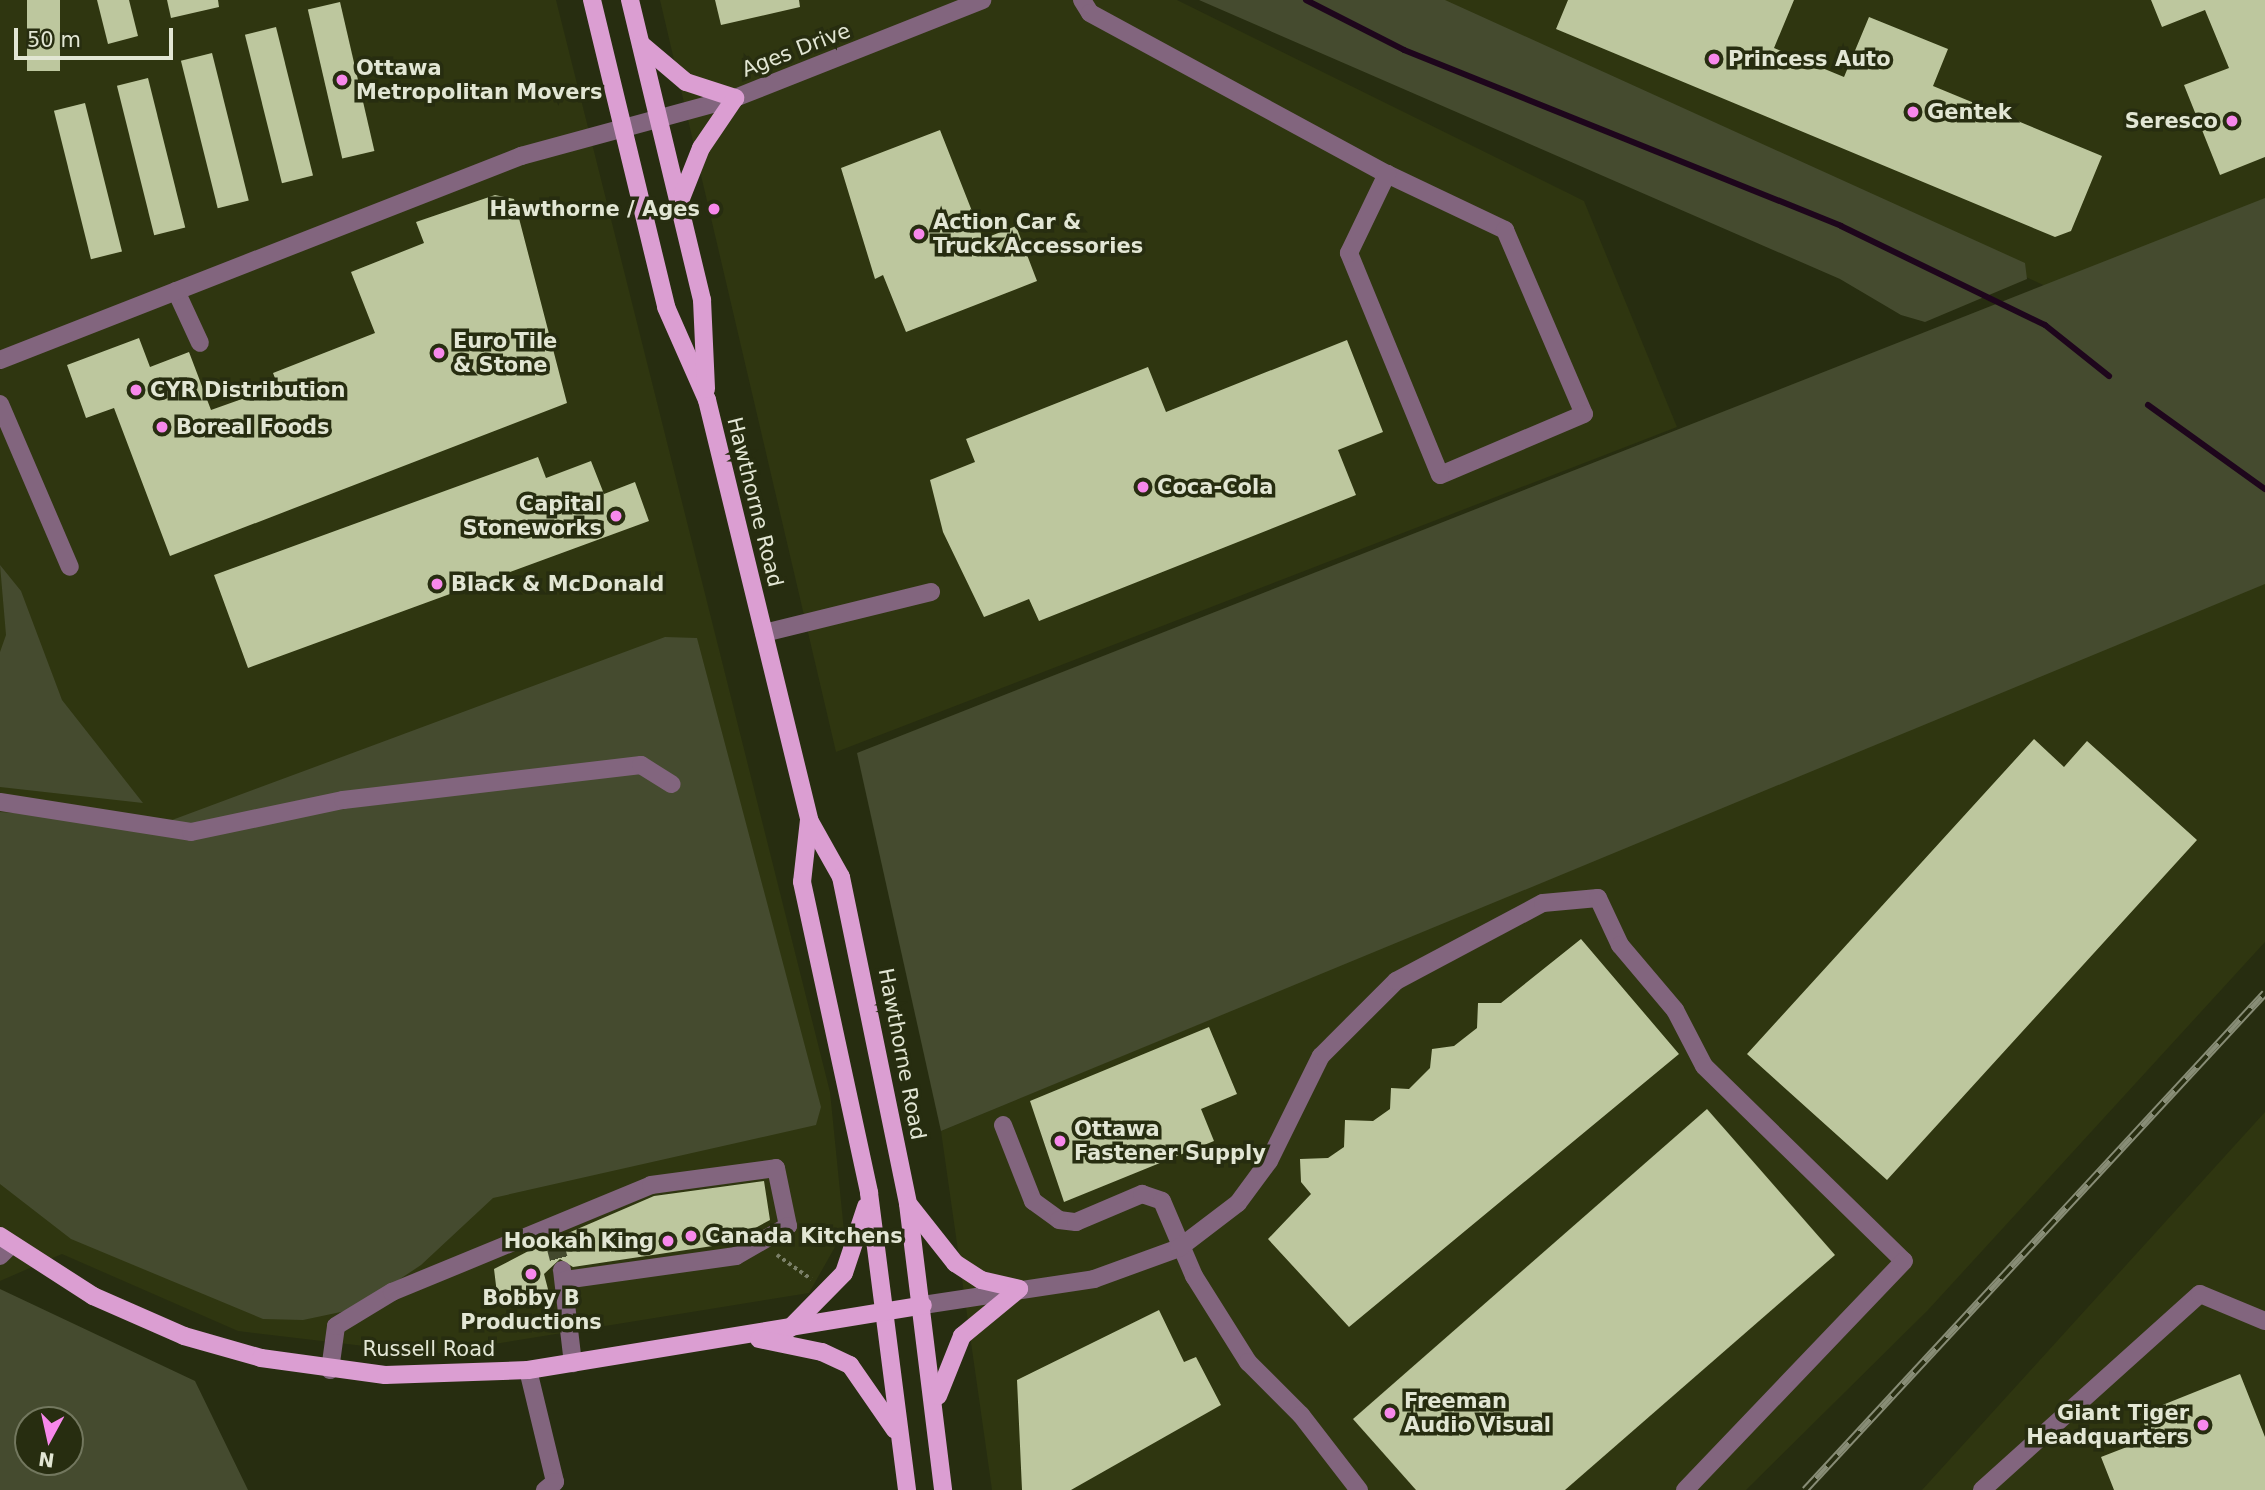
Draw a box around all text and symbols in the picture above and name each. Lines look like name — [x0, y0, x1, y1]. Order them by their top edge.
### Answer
scale bar — [18, 14, 177, 58]
street label: Ages Drive — [738, 18, 854, 82]
text: 50 m — [27, 28, 81, 52]
place label: Princess Auto — [1728, 46, 1891, 72]
marker: Princess Auto — [1706, 51, 1722, 67]
place label: Ottawa Metropolitan Movers — [356, 55, 602, 105]
marker: Ottawa Metropolitan Movers — [334, 72, 350, 88]
place label: Gentek — [1927, 99, 2012, 125]
marker: Gentek — [1905, 104, 1921, 120]
place label: Seresco — [2125, 108, 2218, 134]
marker: Seresco — [2224, 113, 2240, 129]
place label: Hawthorne / Ages — [490, 196, 700, 222]
marker: Hawthorne / Ages — [706, 201, 722, 217]
place label: Action Car & Truck Accessories — [933, 209, 1143, 259]
marker: Action Car & Truck Accessories — [911, 226, 927, 242]
place label: Euro Tile & Stone — [453, 328, 557, 378]
marker: Euro Tile & Stone — [431, 345, 447, 361]
place label: CYR Distribution — [150, 377, 345, 403]
marker: CYR Distribution — [128, 382, 144, 398]
place label: Boreal Foods — [176, 414, 330, 440]
street label: Hawthorne Road — [722, 414, 788, 590]
marker: Boreal Foods — [154, 419, 170, 435]
place label: Coca-Cola — [1157, 474, 1273, 500]
marker: Coca-Cola — [1135, 479, 1151, 495]
place label: Capital Stoneworks — [463, 491, 602, 541]
marker: Capital Stoneworks — [608, 508, 624, 524]
place label: Black & McDonald — [451, 571, 664, 597]
marker: Black & McDonald — [429, 576, 445, 592]
street label: Hawthorne Road — [873, 966, 931, 1142]
place label: Ottawa Fastener Supply — [1074, 1116, 1266, 1166]
marker: Ottawa Fastener Supply — [1052, 1133, 1068, 1149]
place label: Canada Kitchens — [705, 1223, 903, 1249]
place label: Hookah King — [504, 1228, 654, 1254]
marker: Canada Kitchens — [683, 1228, 699, 1244]
marker: Hookah King — [660, 1233, 676, 1249]
marker: Bobby B Productions — [523, 1266, 539, 1282]
place label: Bobby B Productions — [460, 1285, 602, 1335]
street label: Russell Road — [363, 1336, 495, 1362]
place label: Freeman Audio Visual — [1404, 1388, 1551, 1438]
place label: Giant Tiger Headquarters — [2026, 1400, 2189, 1450]
marker: Freeman Audio Visual — [1382, 1405, 1398, 1421]
north arrow — [14, 1406, 84, 1476]
marker: Giant Tiger Headquarters — [2195, 1417, 2211, 1433]
text: N — [37, 1448, 56, 1472]

